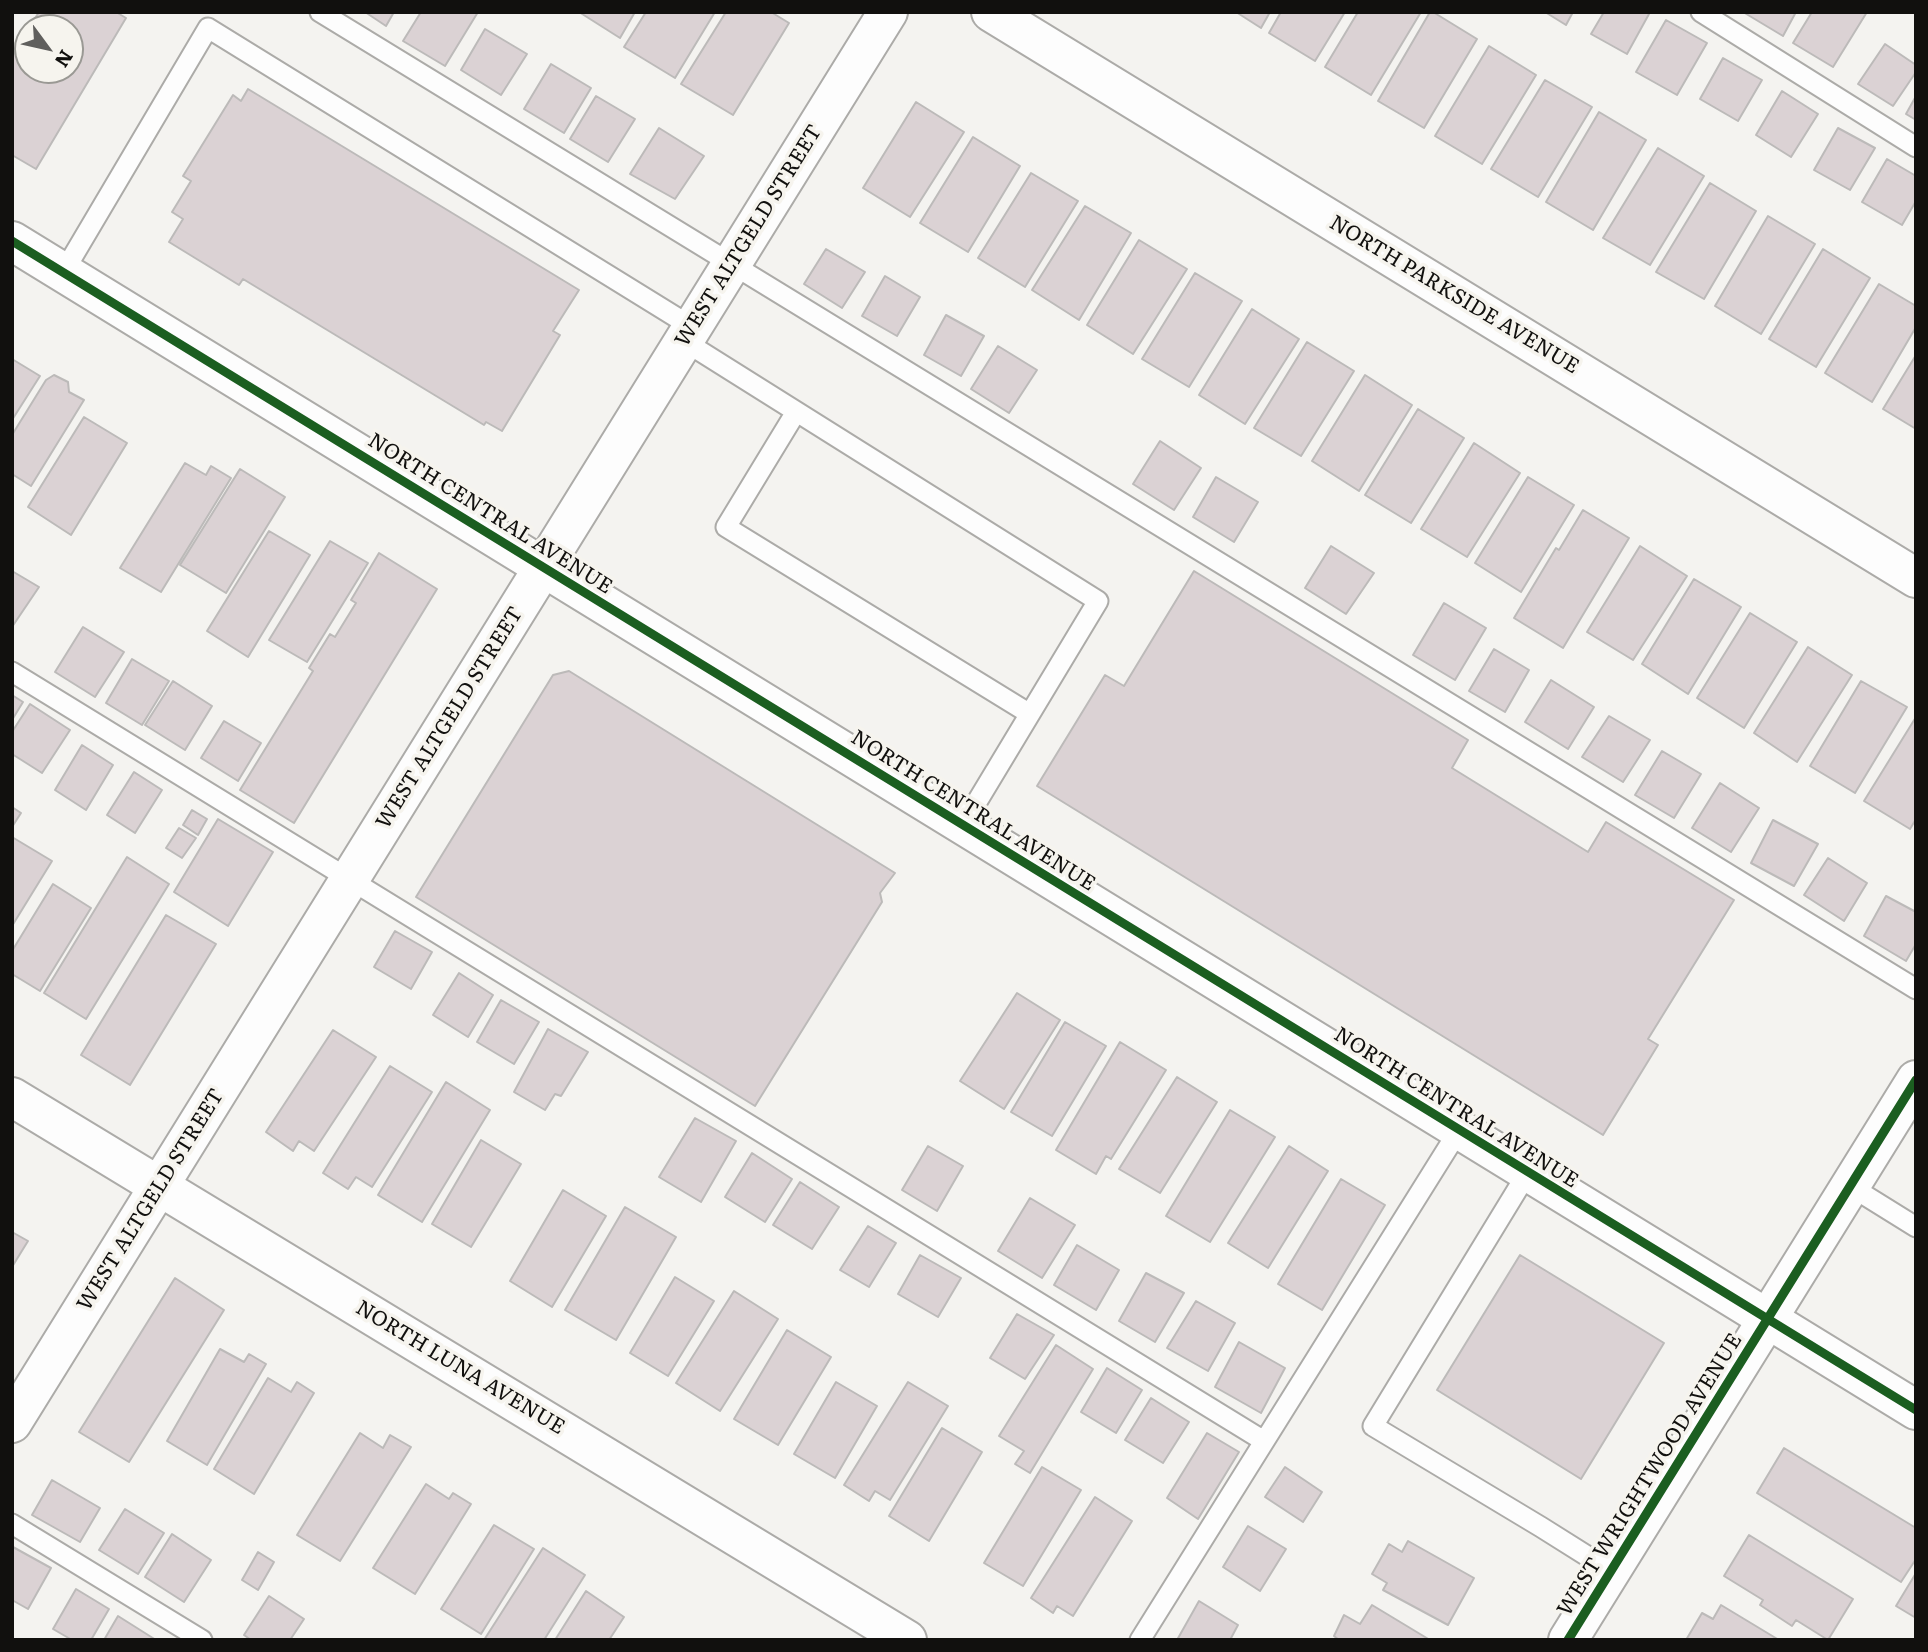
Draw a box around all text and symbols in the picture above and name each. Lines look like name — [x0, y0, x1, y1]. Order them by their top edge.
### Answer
north arrow — [14, 14, 84, 84]
text: N — [49, 45, 81, 74]
street label: WEST ALTGELD STREET — [670, 120, 828, 352]
street label: NORTH PARKSIDE AVENUE — [1325, 210, 1583, 380]
street label: NORTH CENTRAL AVENUE — [363, 428, 617, 600]
street label: WEST ALTGELD STREET — [371, 602, 529, 834]
street label: NORTH CENTRAL AVENUE — [846, 725, 1100, 897]
street label: NORTH CENTRAL AVENUE — [1329, 1022, 1583, 1194]
street label: WEST ALTGELD STREET — [72, 1084, 230, 1316]
street label: NORTH LUNA AVENUE — [351, 1296, 569, 1440]
street label: WEST WRIGHTWOOD AVENUE — [1552, 1329, 1748, 1621]

